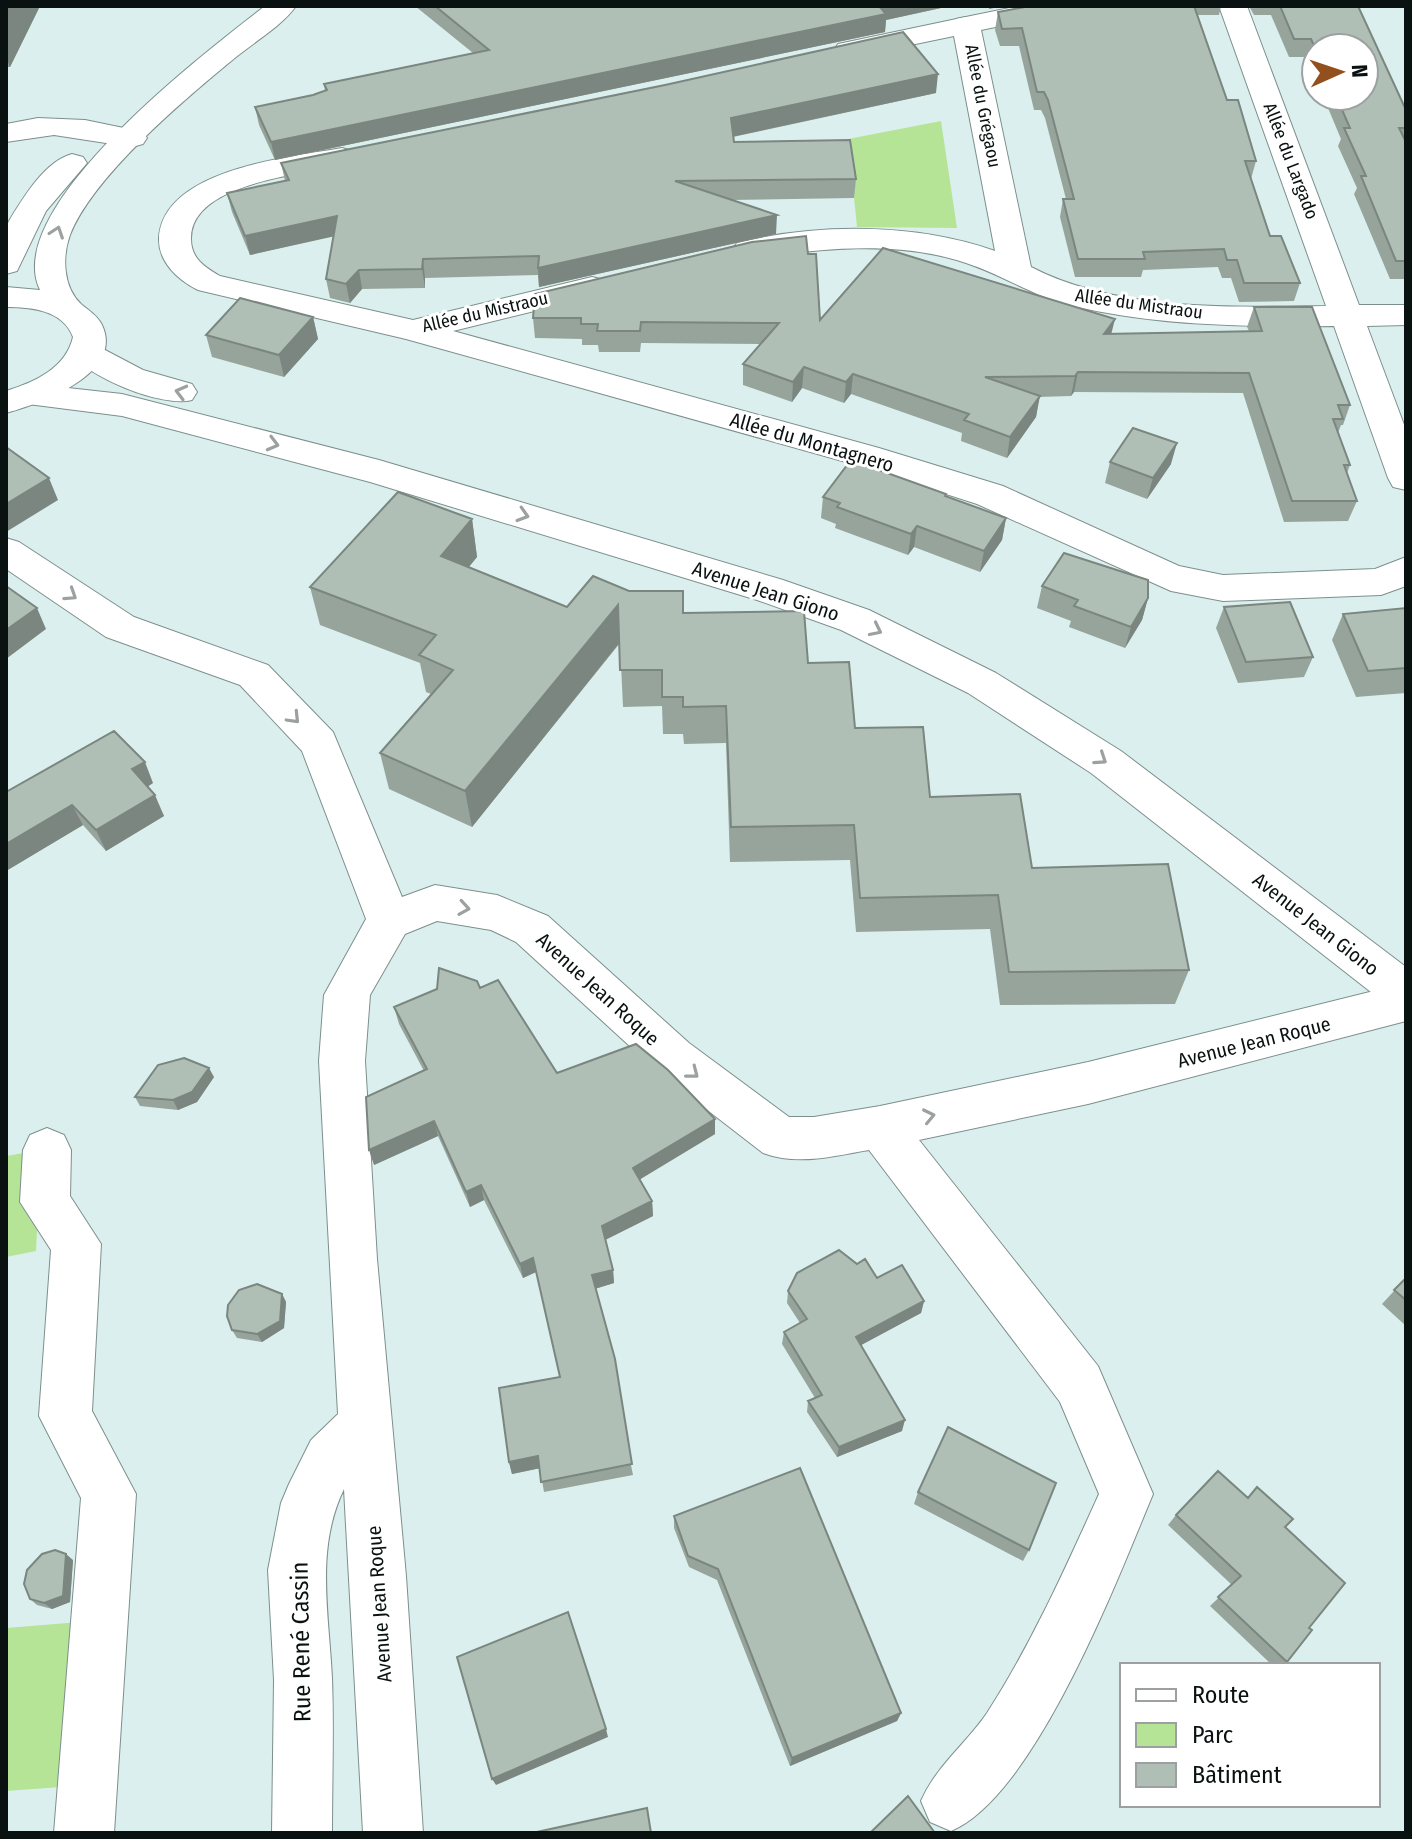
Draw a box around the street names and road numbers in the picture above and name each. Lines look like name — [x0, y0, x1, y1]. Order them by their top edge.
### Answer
street label: Allée du Grégaou — [960, 43, 1006, 169]
street label: Allée du Largado — [1259, 100, 1323, 222]
street label: Allée du Mistraou — [1074, 284, 1204, 324]
street label: Allée du Mistraou — [420, 287, 550, 337]
street label: Allée du Montagnero — [727, 407, 897, 477]
street label: Avenue Jean Giono — [689, 556, 843, 626]
street label: Avenue Jean Giono — [1248, 867, 1384, 981]
street label: Avenue Jean Roque — [532, 927, 664, 1051]
street label: Avenue Jean Roque — [1175, 1011, 1333, 1073]
street label: Avenue Jean Roque — [362, 1525, 396, 1683]
street label: Rue René Cassin — [286, 1562, 316, 1722]

